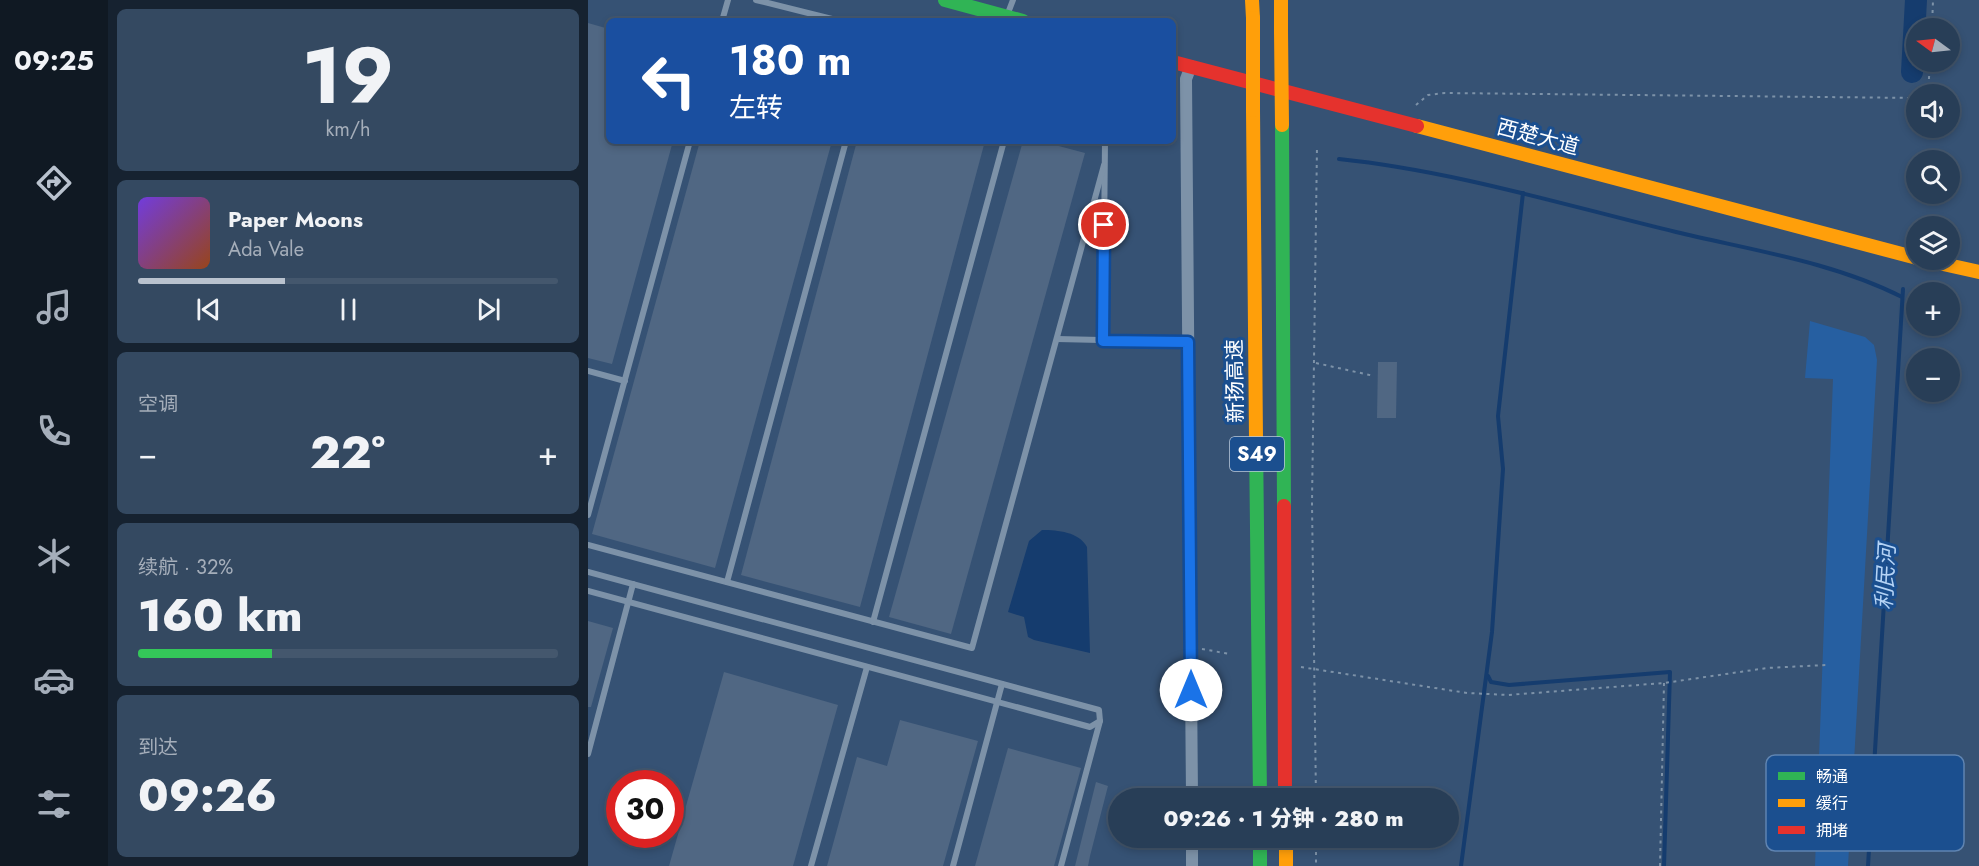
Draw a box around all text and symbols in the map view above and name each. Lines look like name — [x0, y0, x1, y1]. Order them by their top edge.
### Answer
north arrow — [1906, 18, 1960, 72]
map controls — [1906, 18, 1960, 402]
text: 19 — [302, 20, 394, 132]
text: 180 m — [729, 30, 852, 91]
text: 09:25 — [14, 41, 94, 80]
icon: left — [630, 42, 708, 120]
button: sound — [1906, 84, 1960, 138]
text: 左转 — [729, 88, 783, 127]
street label: 西楚大道 — [1494, 112, 1582, 162]
text: km/h — [325, 115, 371, 144]
button: search — [1906, 150, 1960, 204]
icon: directions — [33, 162, 75, 204]
pin — [1078, 199, 1129, 250]
text: Paper Moons — [228, 203, 363, 235]
icon: arrive — [1087, 208, 1120, 241]
button: layers — [1906, 216, 1960, 270]
text: Ada Vale — [228, 235, 304, 264]
button: + — [1906, 282, 1960, 336]
icon: music — [33, 286, 75, 328]
icon: previous — [192, 293, 225, 326]
icon: pause — [332, 293, 365, 326]
icon: next — [472, 293, 505, 326]
street label: 新扬高速 — [1219, 339, 1251, 423]
button: − — [1906, 348, 1960, 402]
text: 空调 — [138, 390, 178, 419]
icon: phone — [33, 410, 75, 452]
text: 22° — [310, 420, 385, 485]
text: − — [138, 430, 157, 477]
text: + — [538, 430, 558, 477]
road number: S49 — [1230, 437, 1284, 471]
icon: climate — [33, 535, 75, 577]
water label: 利民河 — [1867, 539, 1903, 611]
text: 续航 · 32% — [138, 553, 233, 582]
text: 160 km — [138, 583, 302, 648]
position arrow — [1159, 658, 1223, 722]
icon: car — [33, 659, 75, 701]
text: 到达 — [138, 733, 178, 762]
legend — [1766, 755, 1964, 851]
text: 09:26 — [138, 763, 277, 828]
text: 畅通 — [1816, 765, 1848, 788]
speed limit sign: 30 — [606, 770, 684, 848]
icon: filters — [33, 783, 75, 825]
text: 缓行 — [1816, 792, 1848, 815]
text: 09:26 · 1 分钟 · 280 m — [1163, 802, 1404, 834]
text: 拥堵 — [1816, 819, 1848, 842]

